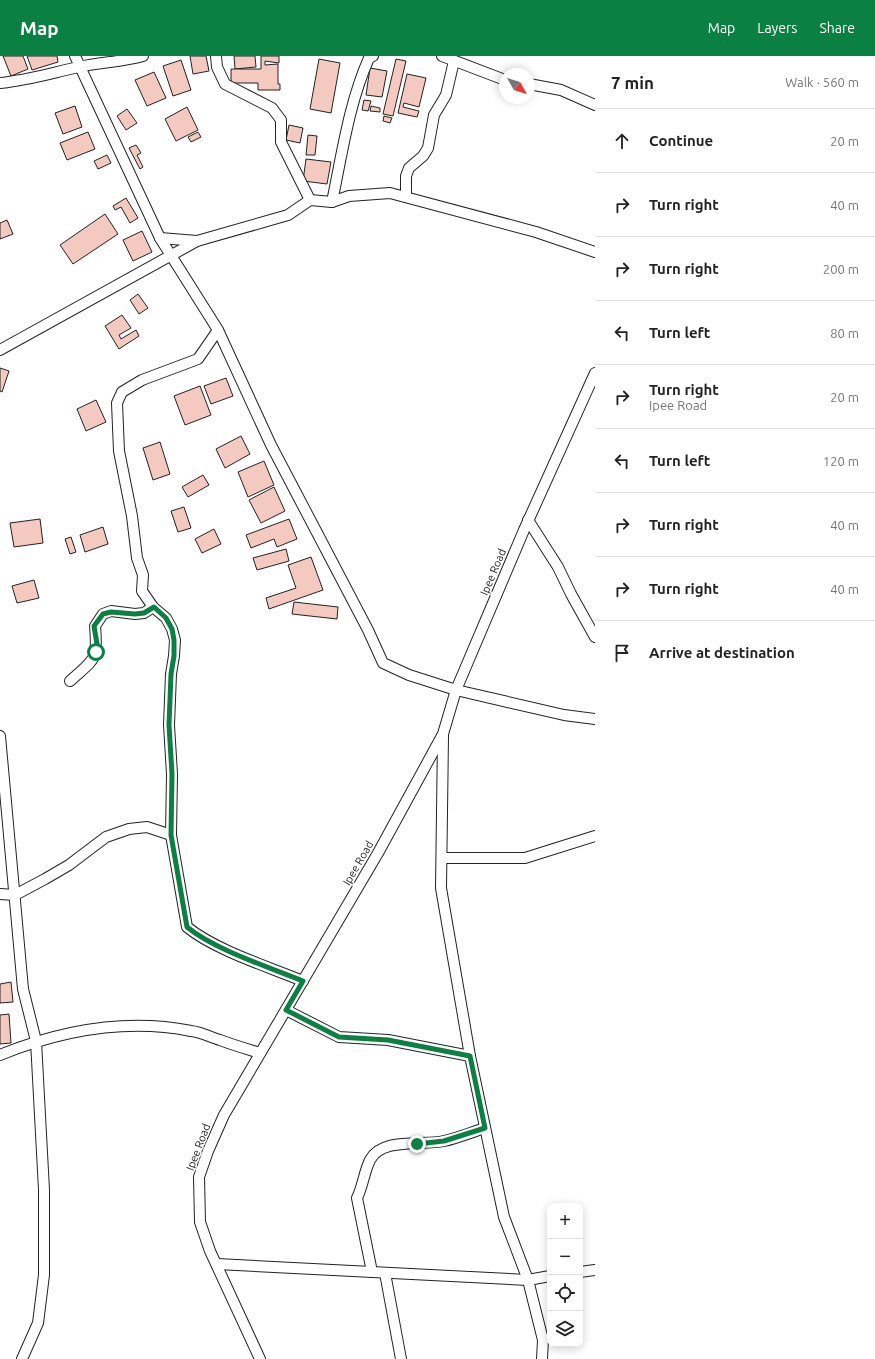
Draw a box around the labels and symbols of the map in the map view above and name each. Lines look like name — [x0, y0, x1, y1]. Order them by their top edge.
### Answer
north arrow — [499, 68, 535, 104]
street label: Ipee Road — [478, 547, 508, 597]
route start — [87, 643, 105, 661]
street label: Ipee Road — [340, 839, 376, 887]
street label: Ipee Road — [184, 1122, 212, 1172]
route end — [408, 1135, 426, 1153]

